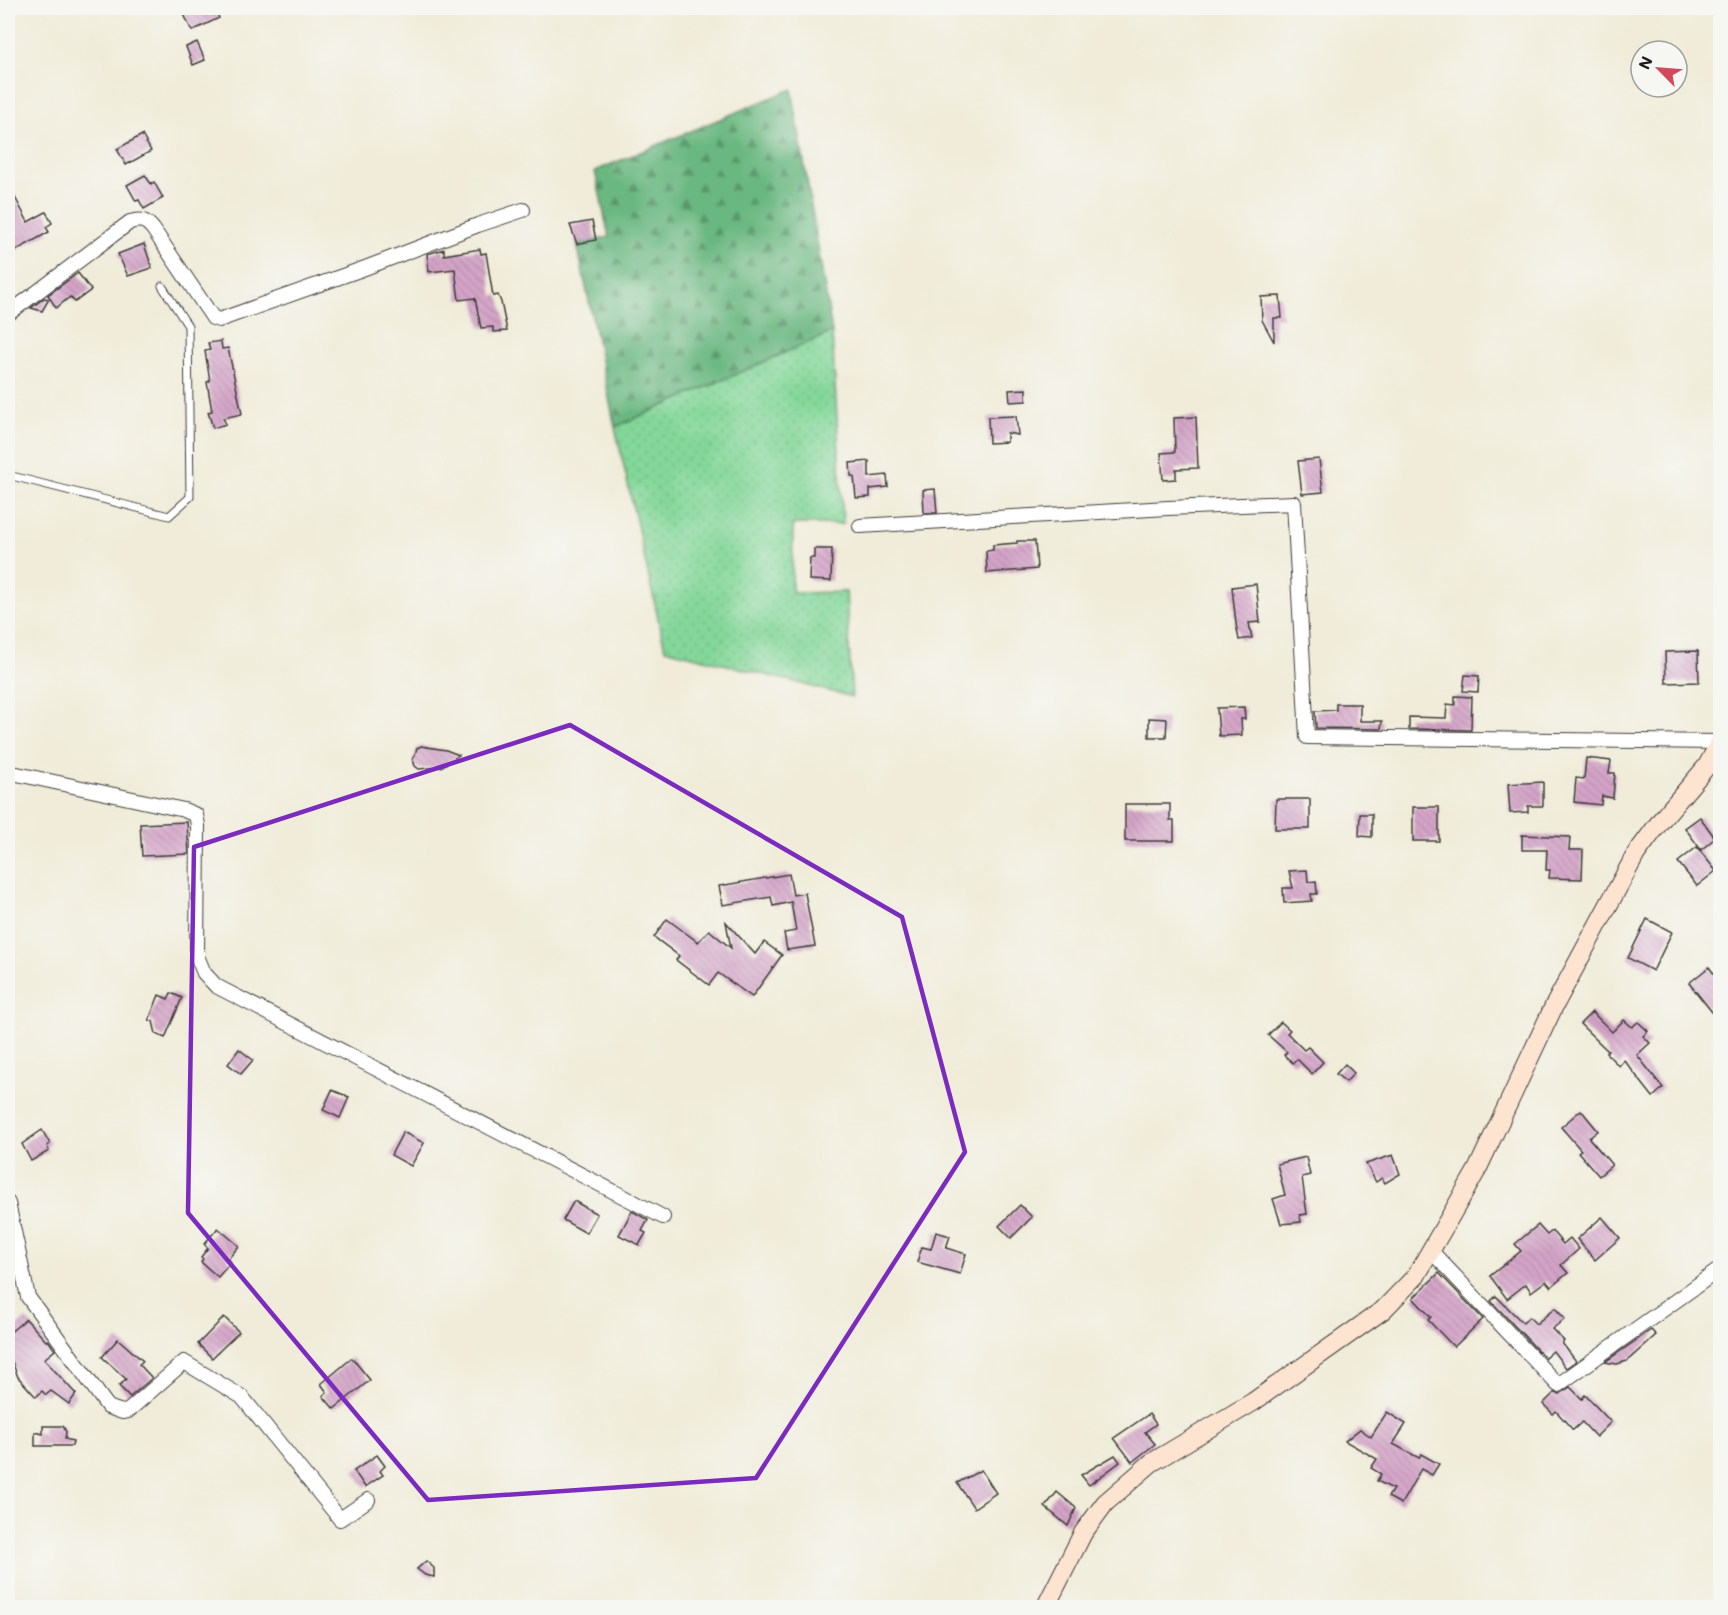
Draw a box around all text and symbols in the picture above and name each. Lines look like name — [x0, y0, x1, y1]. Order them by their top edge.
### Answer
north arrow — [1629, 39, 1689, 99]
text: N — [1633, 53, 1657, 72]

